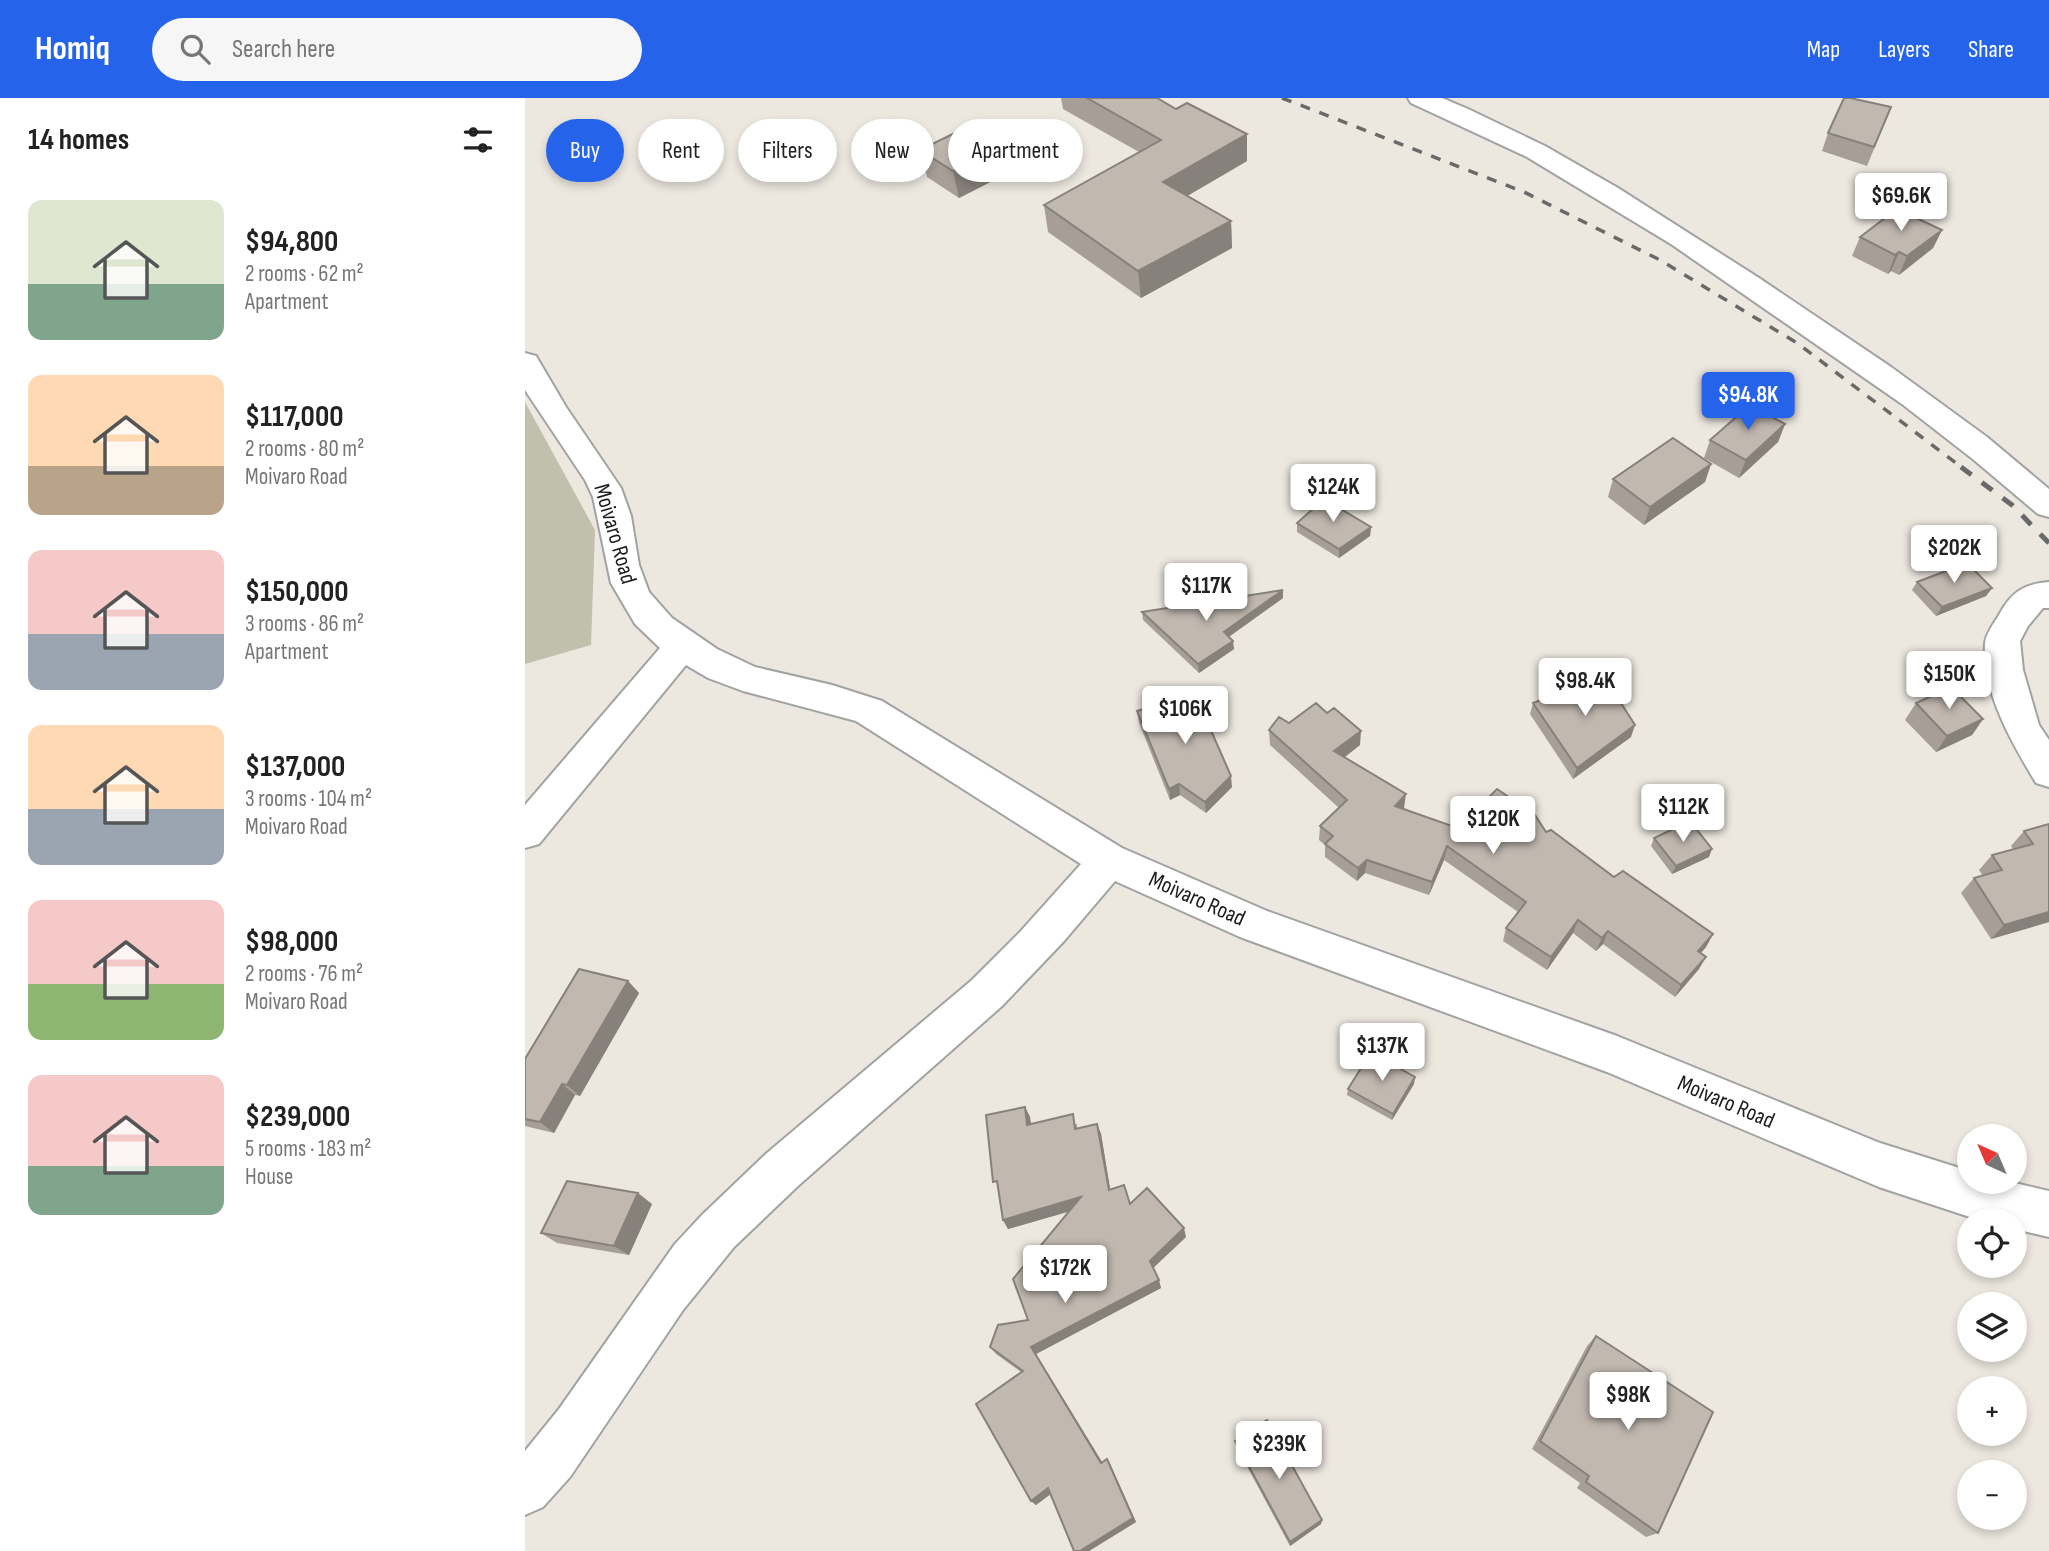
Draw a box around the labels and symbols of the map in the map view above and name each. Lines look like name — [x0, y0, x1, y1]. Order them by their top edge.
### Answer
pin: $69.6K — [1844, 174, 1958, 233]
pin: $94.8K — [1691, 372, 1805, 432]
pin: $124K — [1284, 464, 1382, 524]
street label: Moivaro Road — [587, 481, 643, 587]
pin: $202K — [1905, 526, 2003, 585]
pin: $117K — [1157, 564, 1255, 623]
pin: $150K — [1900, 652, 1998, 711]
pin: $98.4K — [1528, 658, 1642, 718]
pin: $106K — [1136, 686, 1234, 746]
pin: $112K — [1634, 784, 1732, 844]
pin: $120K — [1444, 796, 1542, 856]
street label: Moivaro Road — [1144, 865, 1250, 933]
pin: $137K — [1333, 1024, 1431, 1083]
street label: Moivaro Road — [1673, 1069, 1779, 1135]
north arrow — [1957, 1124, 2027, 1194]
pin: $172K — [1016, 1246, 1114, 1305]
pin: $98K — [1587, 1372, 1669, 1432]
pin: $239K — [1230, 1422, 1328, 1481]

